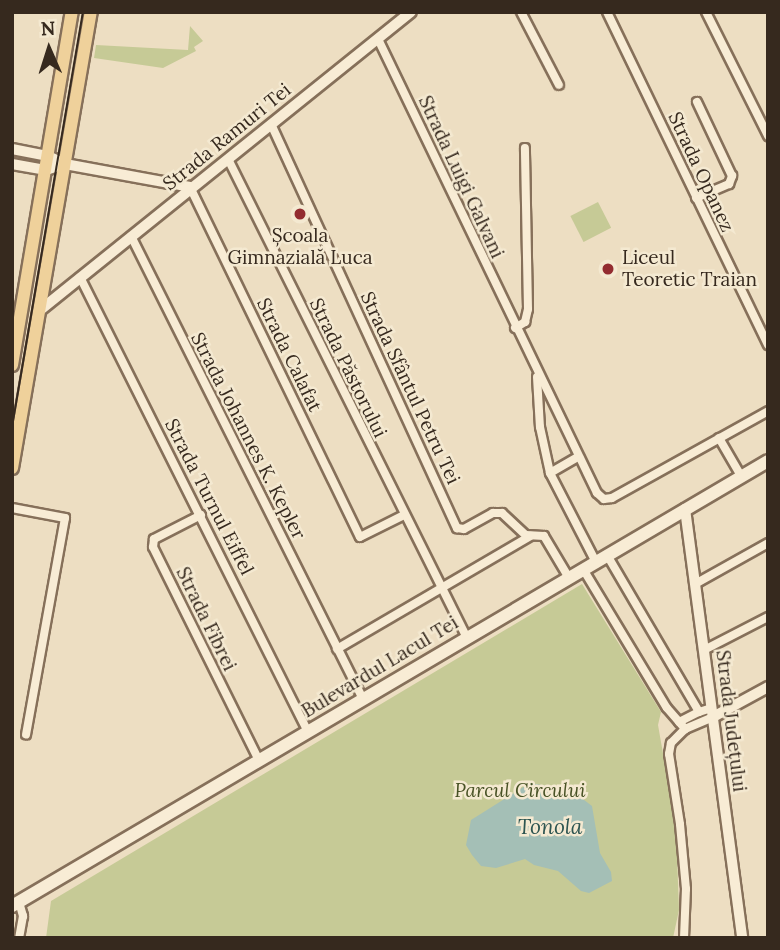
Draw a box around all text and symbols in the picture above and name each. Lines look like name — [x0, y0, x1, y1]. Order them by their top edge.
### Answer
north arrow — [14, 14, 84, 84]
text: N — [40, 16, 56, 40]
street label: Strada Ramuri Tei — [159, 79, 295, 195]
street label: Strada Luigi Galvani — [413, 92, 509, 262]
street label: Strada Opanez — [663, 108, 739, 236]
marker: Școala Gimnazială Luca — [292, 206, 308, 222]
place label: Școala Gimnazială Luca — [227, 225, 373, 269]
place label: Liceul Teoretic Traian — [622, 247, 757, 291]
marker: Liceul Teoretic Traian — [600, 261, 616, 277]
street label: Strada Sfântul Petru Tei — [355, 288, 465, 488]
street label: Strada Calafat — [252, 294, 326, 416]
street label: Strada Păstorului — [304, 295, 392, 441]
street label: Strada Johannes K. Kepler — [186, 329, 310, 543]
street label: Strada Turnul Eiffel — [160, 415, 258, 579]
street label: Strada Fibrei — [171, 563, 241, 675]
street label: Bulevardul Lacul Tei — [298, 611, 462, 723]
street label: Strada Județului — [711, 649, 751, 793]
park label: Parcul Circului — [454, 780, 586, 802]
water label: Tonola — [518, 814, 582, 840]

